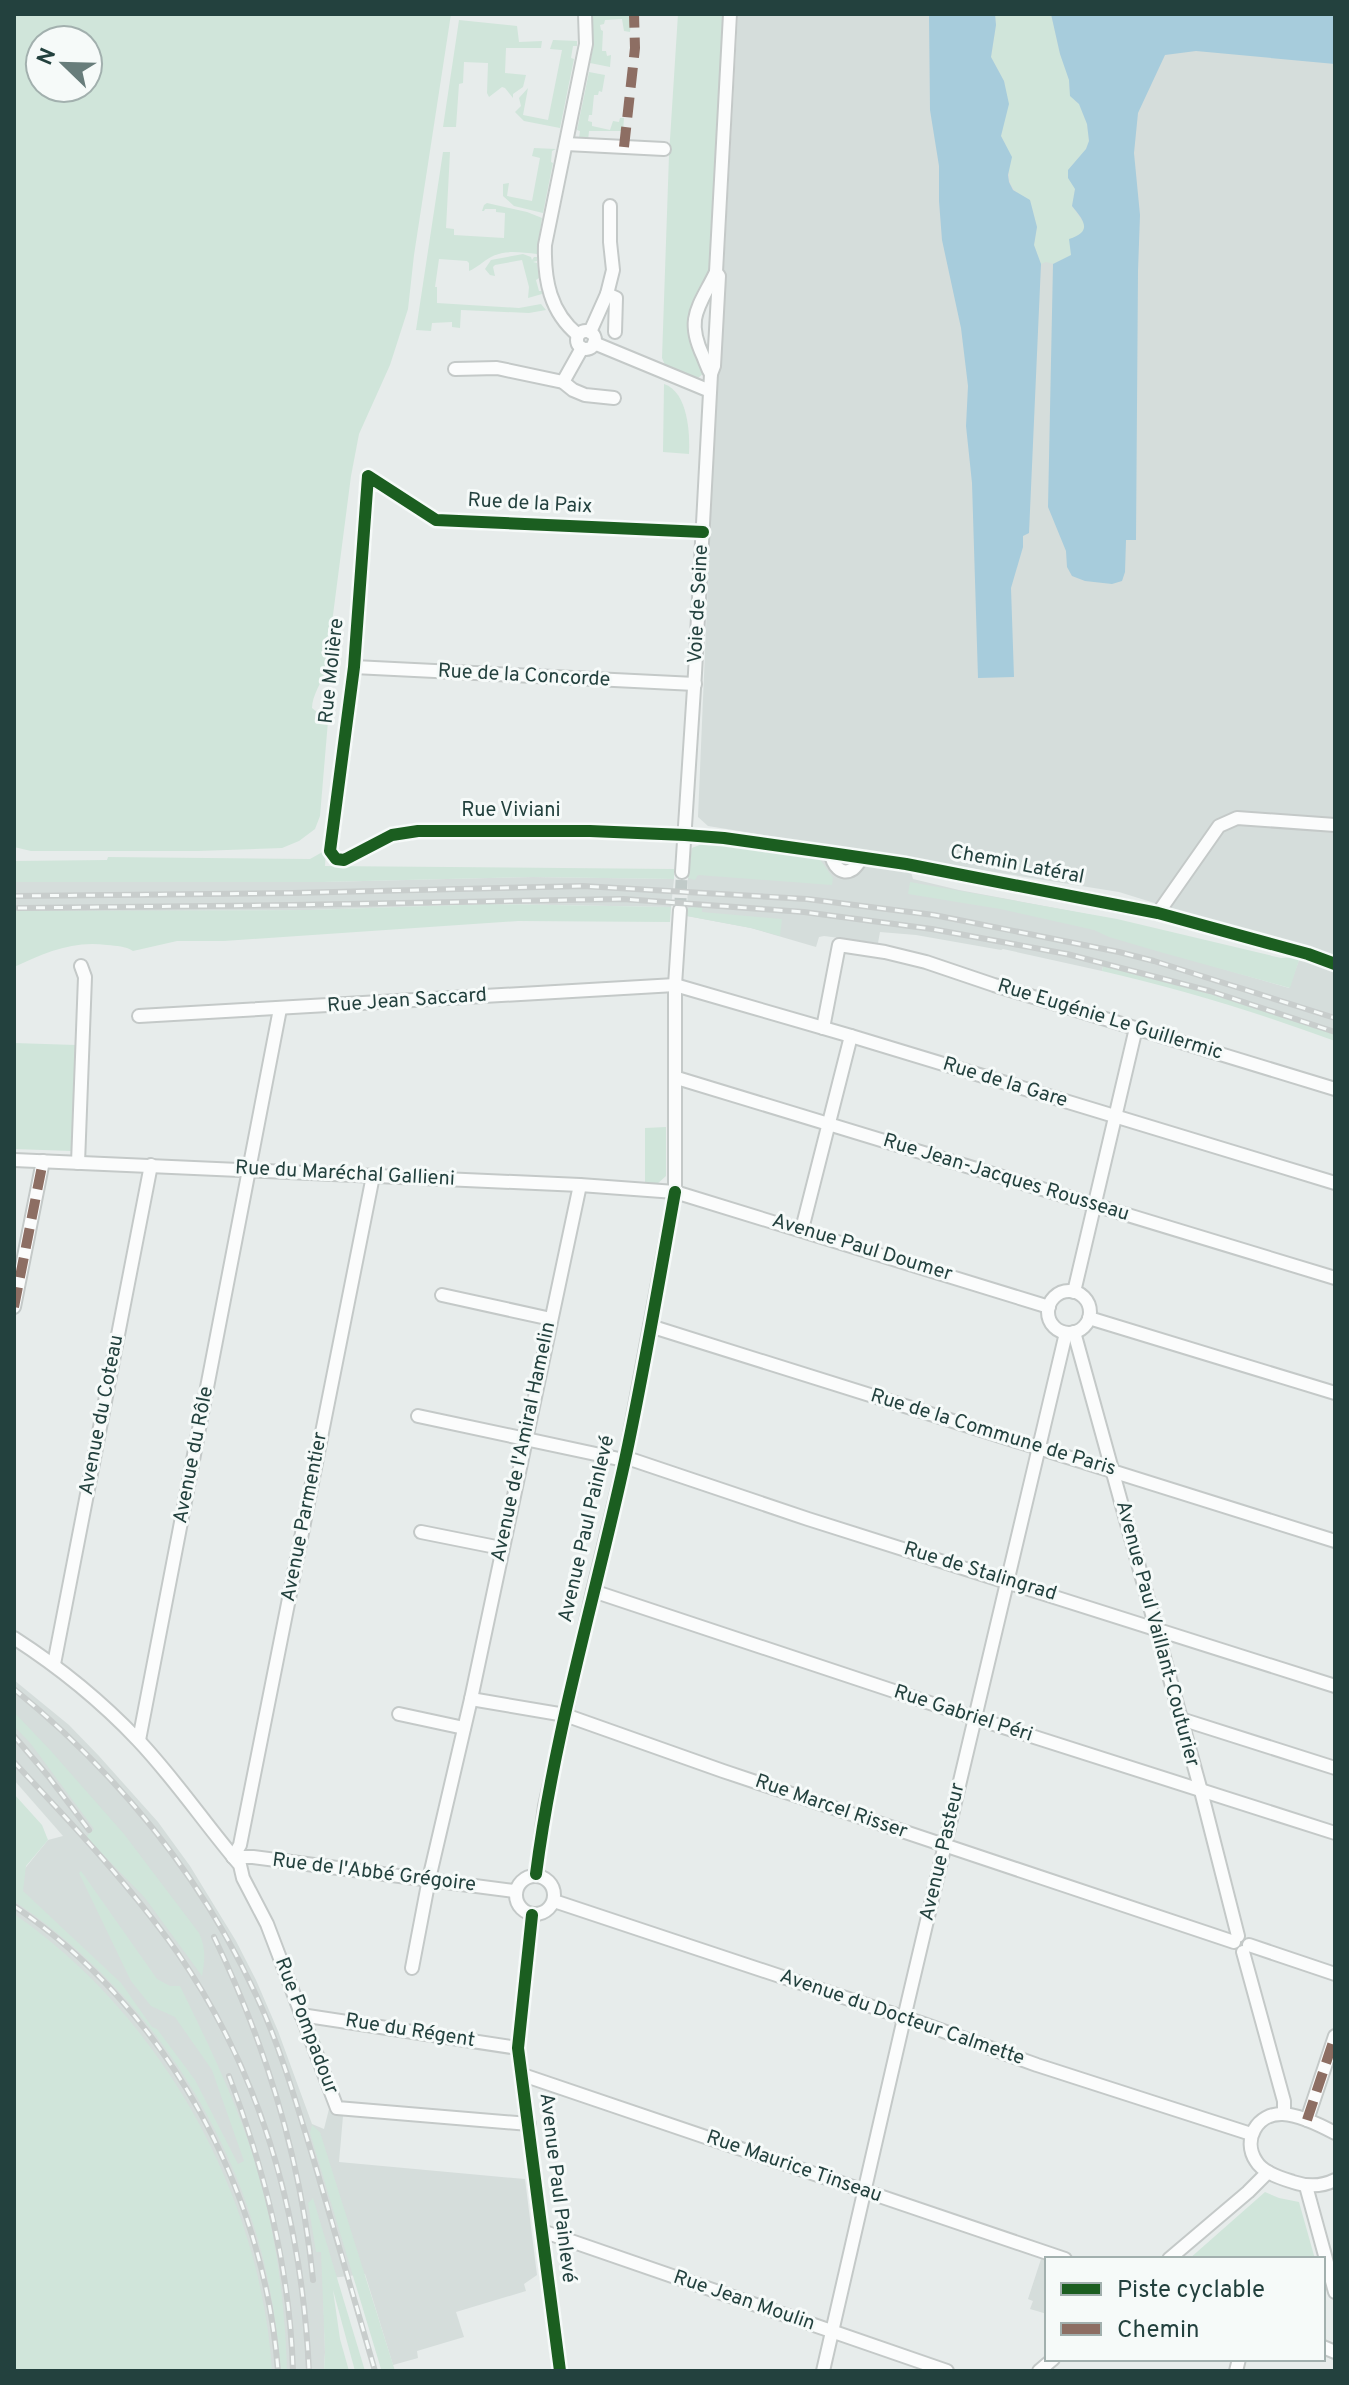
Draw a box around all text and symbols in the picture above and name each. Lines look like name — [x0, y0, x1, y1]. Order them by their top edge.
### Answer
north arrow — [24, 24, 104, 104]
text: N — [32, 45, 63, 70]
street label: Rue de la Paix — [467, 488, 593, 520]
street label: Voie de Seine — [683, 544, 715, 664]
street label: Rue Molière — [314, 617, 350, 725]
street label: Rue de la Concorde — [437, 658, 611, 694]
street label: Rue Viviani — [461, 798, 561, 824]
street label: Chemin Latéral — [948, 839, 1086, 891]
street label: Rue Eugénie Le Guillermic — [994, 973, 1226, 1067]
street label: Rue Jean Saccard — [326, 982, 488, 1020]
street label: Rue de la Gare — [939, 1052, 1071, 1114]
street label: Rue Jean-Jacques Rousseau — [880, 1128, 1132, 1228]
street label: Rue du Maréchal Gallieni — [234, 1155, 456, 1193]
street label: Avenue Paul Doumer — [769, 1208, 956, 1288]
street label: Avenue de l'Amiral Hamelin — [486, 1319, 562, 1565]
street label: Avenue du Coteau — [74, 1333, 130, 1497]
street label: Rue de la Commune de Paris — [867, 1383, 1119, 1483]
street label: Avenue du Rôle — [168, 1384, 220, 1526]
street label: Avenue Parmentier — [276, 1430, 334, 1604]
street label: Avenue Paul Painlevé — [553, 1433, 621, 1625]
street label: Avenue Paul Vaillant-Couturier — [1109, 1498, 1205, 1770]
street label: Rue de Stalingrad — [900, 1536, 1060, 1608]
street label: Rue Gabriel Péri — [890, 1679, 1036, 1749]
street label: Rue Marcel Risser — [751, 1769, 911, 1845]
street label: Avenue Pasteur — [915, 1780, 972, 1924]
street label: Rue de l'Abbé Grégoire — [271, 1848, 477, 1898]
street label: Rue Pompadour — [268, 1954, 344, 2098]
street label: Avenue du Docteur Calmette — [776, 1964, 1028, 2072]
street label: Rue du Régent — [343, 2008, 477, 2054]
street label: Avenue Paul Painlevé — [532, 2092, 582, 2284]
street label: Rue Maurice Tinseau — [703, 2125, 885, 2209]
legend — [1045, 2257, 1325, 2361]
street label: Rue Jean Moulin — [670, 2265, 818, 2337]
text: Piste cyclable — [1117, 2276, 1265, 2306]
text: Chemin — [1117, 2316, 1200, 2346]

